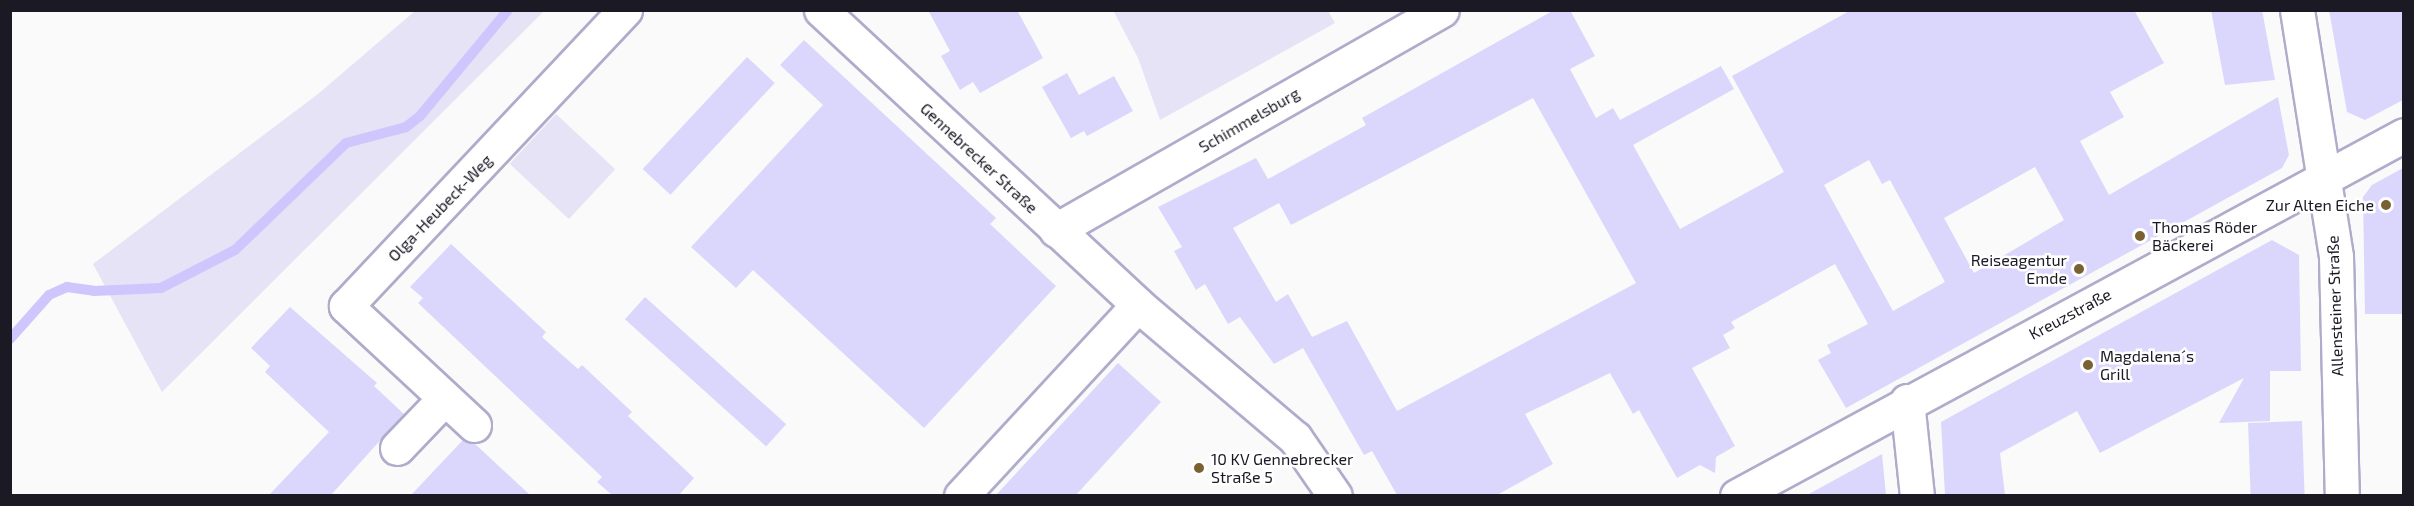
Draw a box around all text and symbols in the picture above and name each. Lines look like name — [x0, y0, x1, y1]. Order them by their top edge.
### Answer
street label: Schimmelsburg — [1195, 83, 1303, 157]
street label: Gennebrecker Straße — [916, 99, 1042, 217]
street label: Olga-Heubeck-Weg — [384, 150, 496, 266]
place label: Zur Alten Eiche — [2265, 195, 2374, 215]
marker: Zur Alten Eiche — [2379, 198, 2393, 212]
place label: Thomas Röder Bäckerei — [2152, 217, 2257, 255]
marker: Thomas Röder Bäckerei — [2133, 229, 2147, 243]
street label: Allensteiner Straße — [2323, 235, 2347, 377]
place label: Reiseagentur Emde — [1971, 250, 2067, 288]
marker: Reiseagentur Emde — [2072, 262, 2086, 276]
street label: Kreuzstraße — [2026, 284, 2114, 344]
place label: Magdalena´s Grill — [2100, 346, 2194, 384]
marker: Magdalena´s Grill — [2081, 358, 2095, 372]
place label: 10 KV Gennebrecker Straße 5 — [1211, 449, 1354, 487]
marker: 10 KV Gennebrecker Straße 5 — [1192, 461, 1206, 475]

